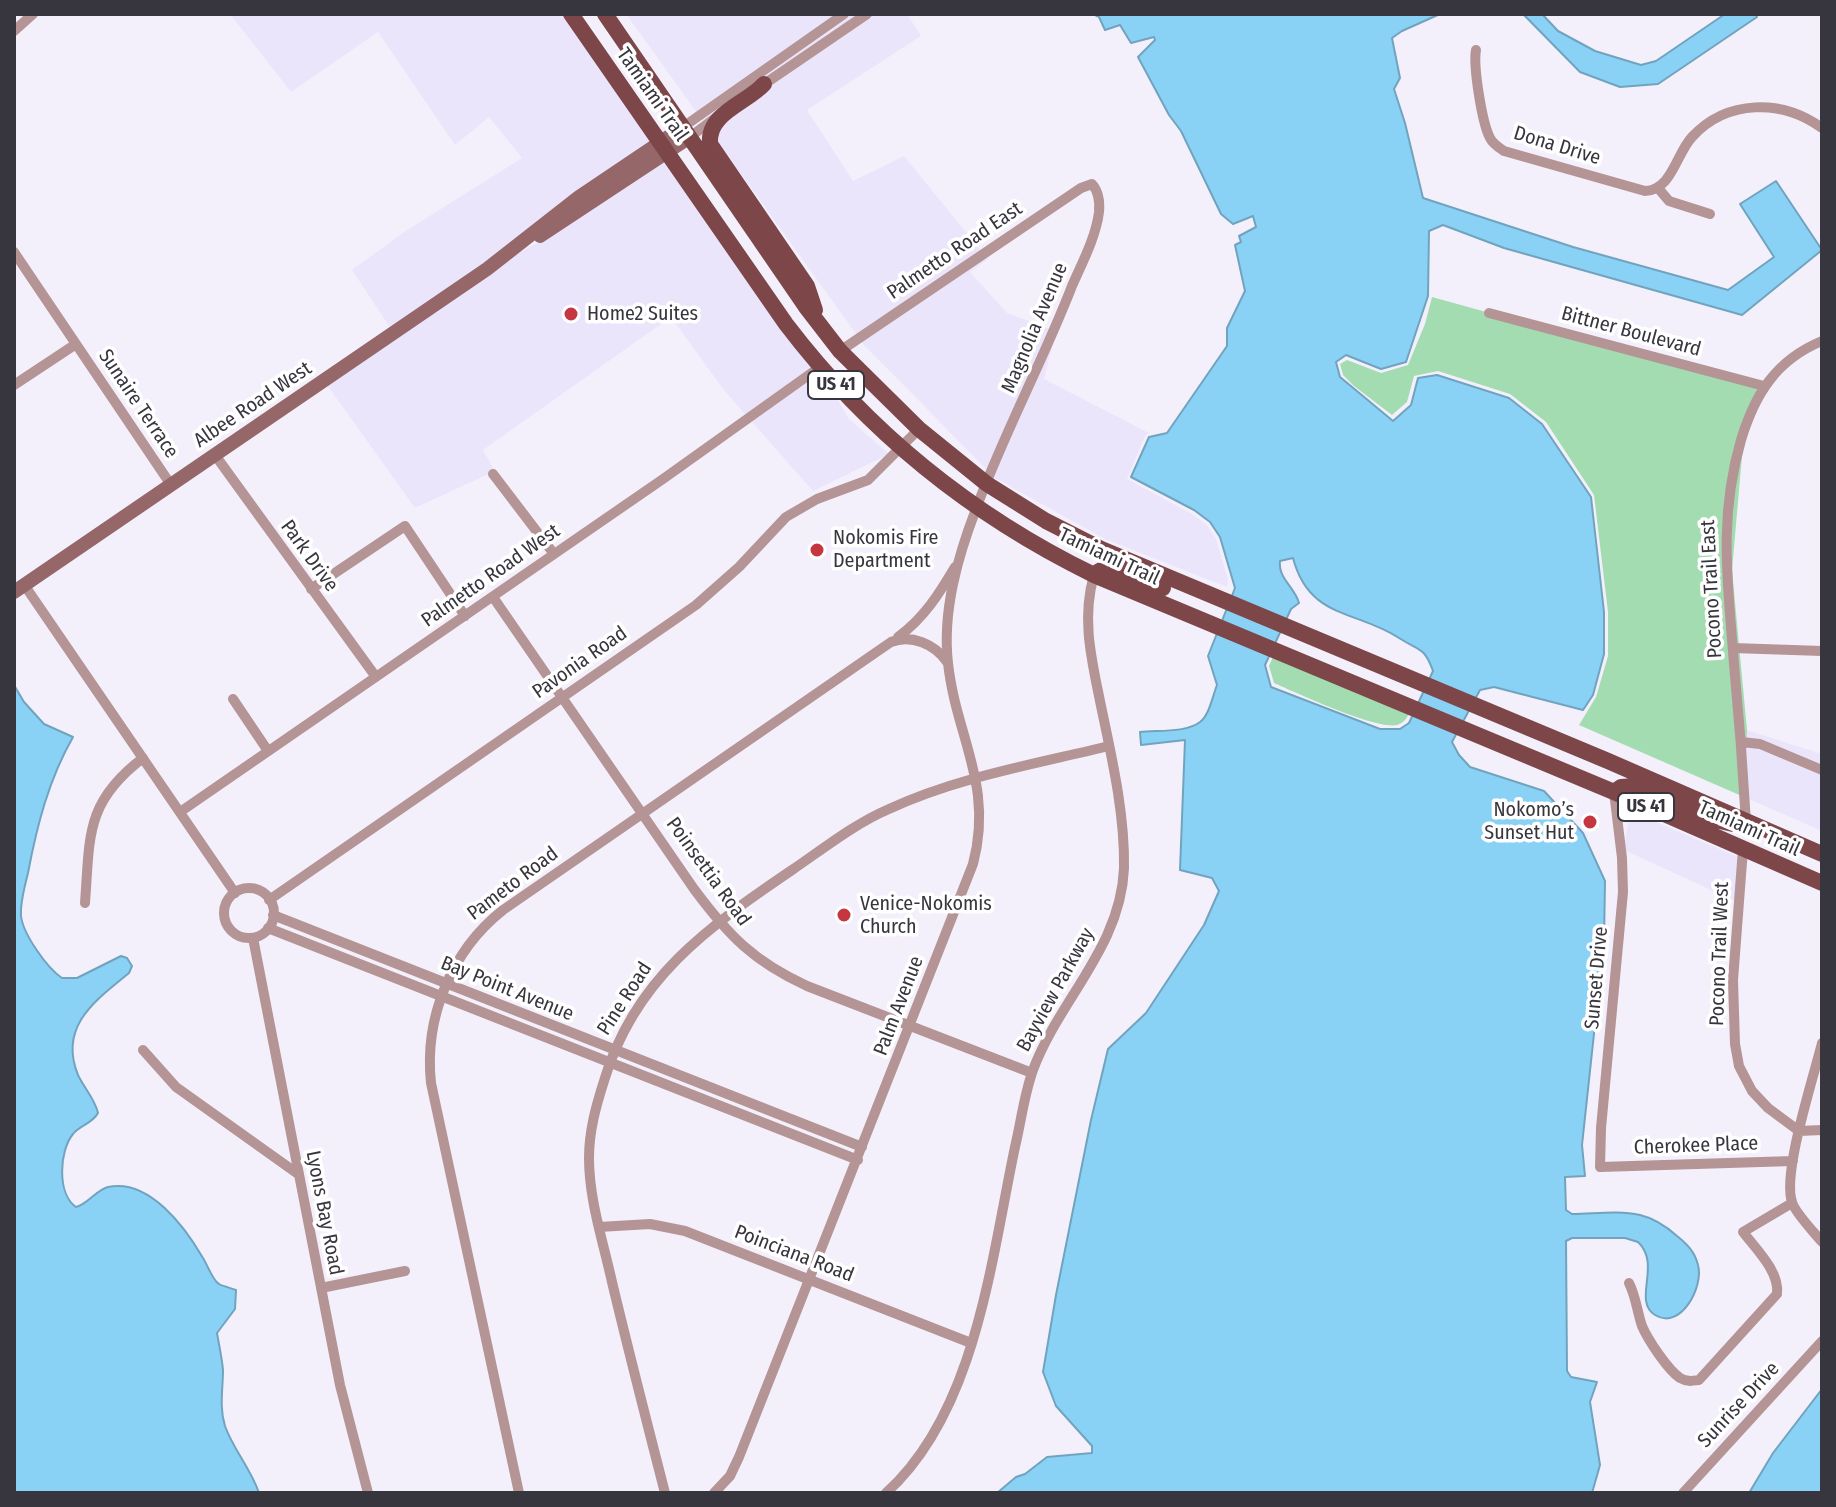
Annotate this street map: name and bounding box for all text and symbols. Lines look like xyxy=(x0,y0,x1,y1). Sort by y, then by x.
street label: Tamiami Trail xyxy=(611,44,693,146)
street label: Dona Drive xyxy=(1511,121,1603,171)
street label: Palmetto Road East xyxy=(883,197,1027,305)
street label: Magnolia Avenue xyxy=(997,259,1073,397)
place label: Home2 Suites xyxy=(587,302,698,326)
street label: Bittner Boulevard xyxy=(1559,302,1703,362)
marker: Home2 Suites xyxy=(562,305,580,323)
street label: Sunaire Terrace xyxy=(93,345,183,463)
street label: Albee Road West xyxy=(190,357,316,453)
road number: US 41 xyxy=(808,371,864,399)
street label: Park Drive xyxy=(275,516,343,596)
street label: Palmetto Road West xyxy=(417,519,565,633)
street label: Pocono Trail East xyxy=(1696,519,1728,659)
street label: Tamiami Trail xyxy=(1055,523,1163,591)
place label: Nokomis Fire Department xyxy=(833,526,938,573)
marker: Nokomis Fire Department xyxy=(808,541,826,559)
street label: Pavonia Road xyxy=(528,622,632,704)
road number: US 41 xyxy=(1618,793,1674,821)
street label: Tamiami Trail xyxy=(1695,796,1803,862)
place label: Nokomo’s Sunset Hut xyxy=(1484,798,1574,845)
street label: Poinsettia Road xyxy=(661,813,755,931)
marker: Nokomo’s Sunset Hut xyxy=(1581,813,1599,831)
street label: Pameto Road xyxy=(463,842,563,926)
street label: Pocono Trail West xyxy=(1705,881,1735,1027)
place label: Venice-Nokomis Church xyxy=(860,892,992,939)
marker: Venice-Nokomis Church xyxy=(835,906,853,924)
street label: Bayview Parkway xyxy=(1012,924,1100,1056)
street label: Sunset Drive xyxy=(1581,926,1613,1030)
street label: Bay Point Avenue xyxy=(437,951,577,1027)
street label: Palm Avenue xyxy=(869,953,929,1059)
street label: Pine Road xyxy=(593,958,657,1040)
street label: Cherokee Place xyxy=(1634,1132,1758,1160)
street label: Lyons Bay Road xyxy=(300,1149,348,1277)
street label: Poinciana Road xyxy=(731,1220,857,1288)
street label: Sunrise Drive xyxy=(1693,1357,1785,1453)

